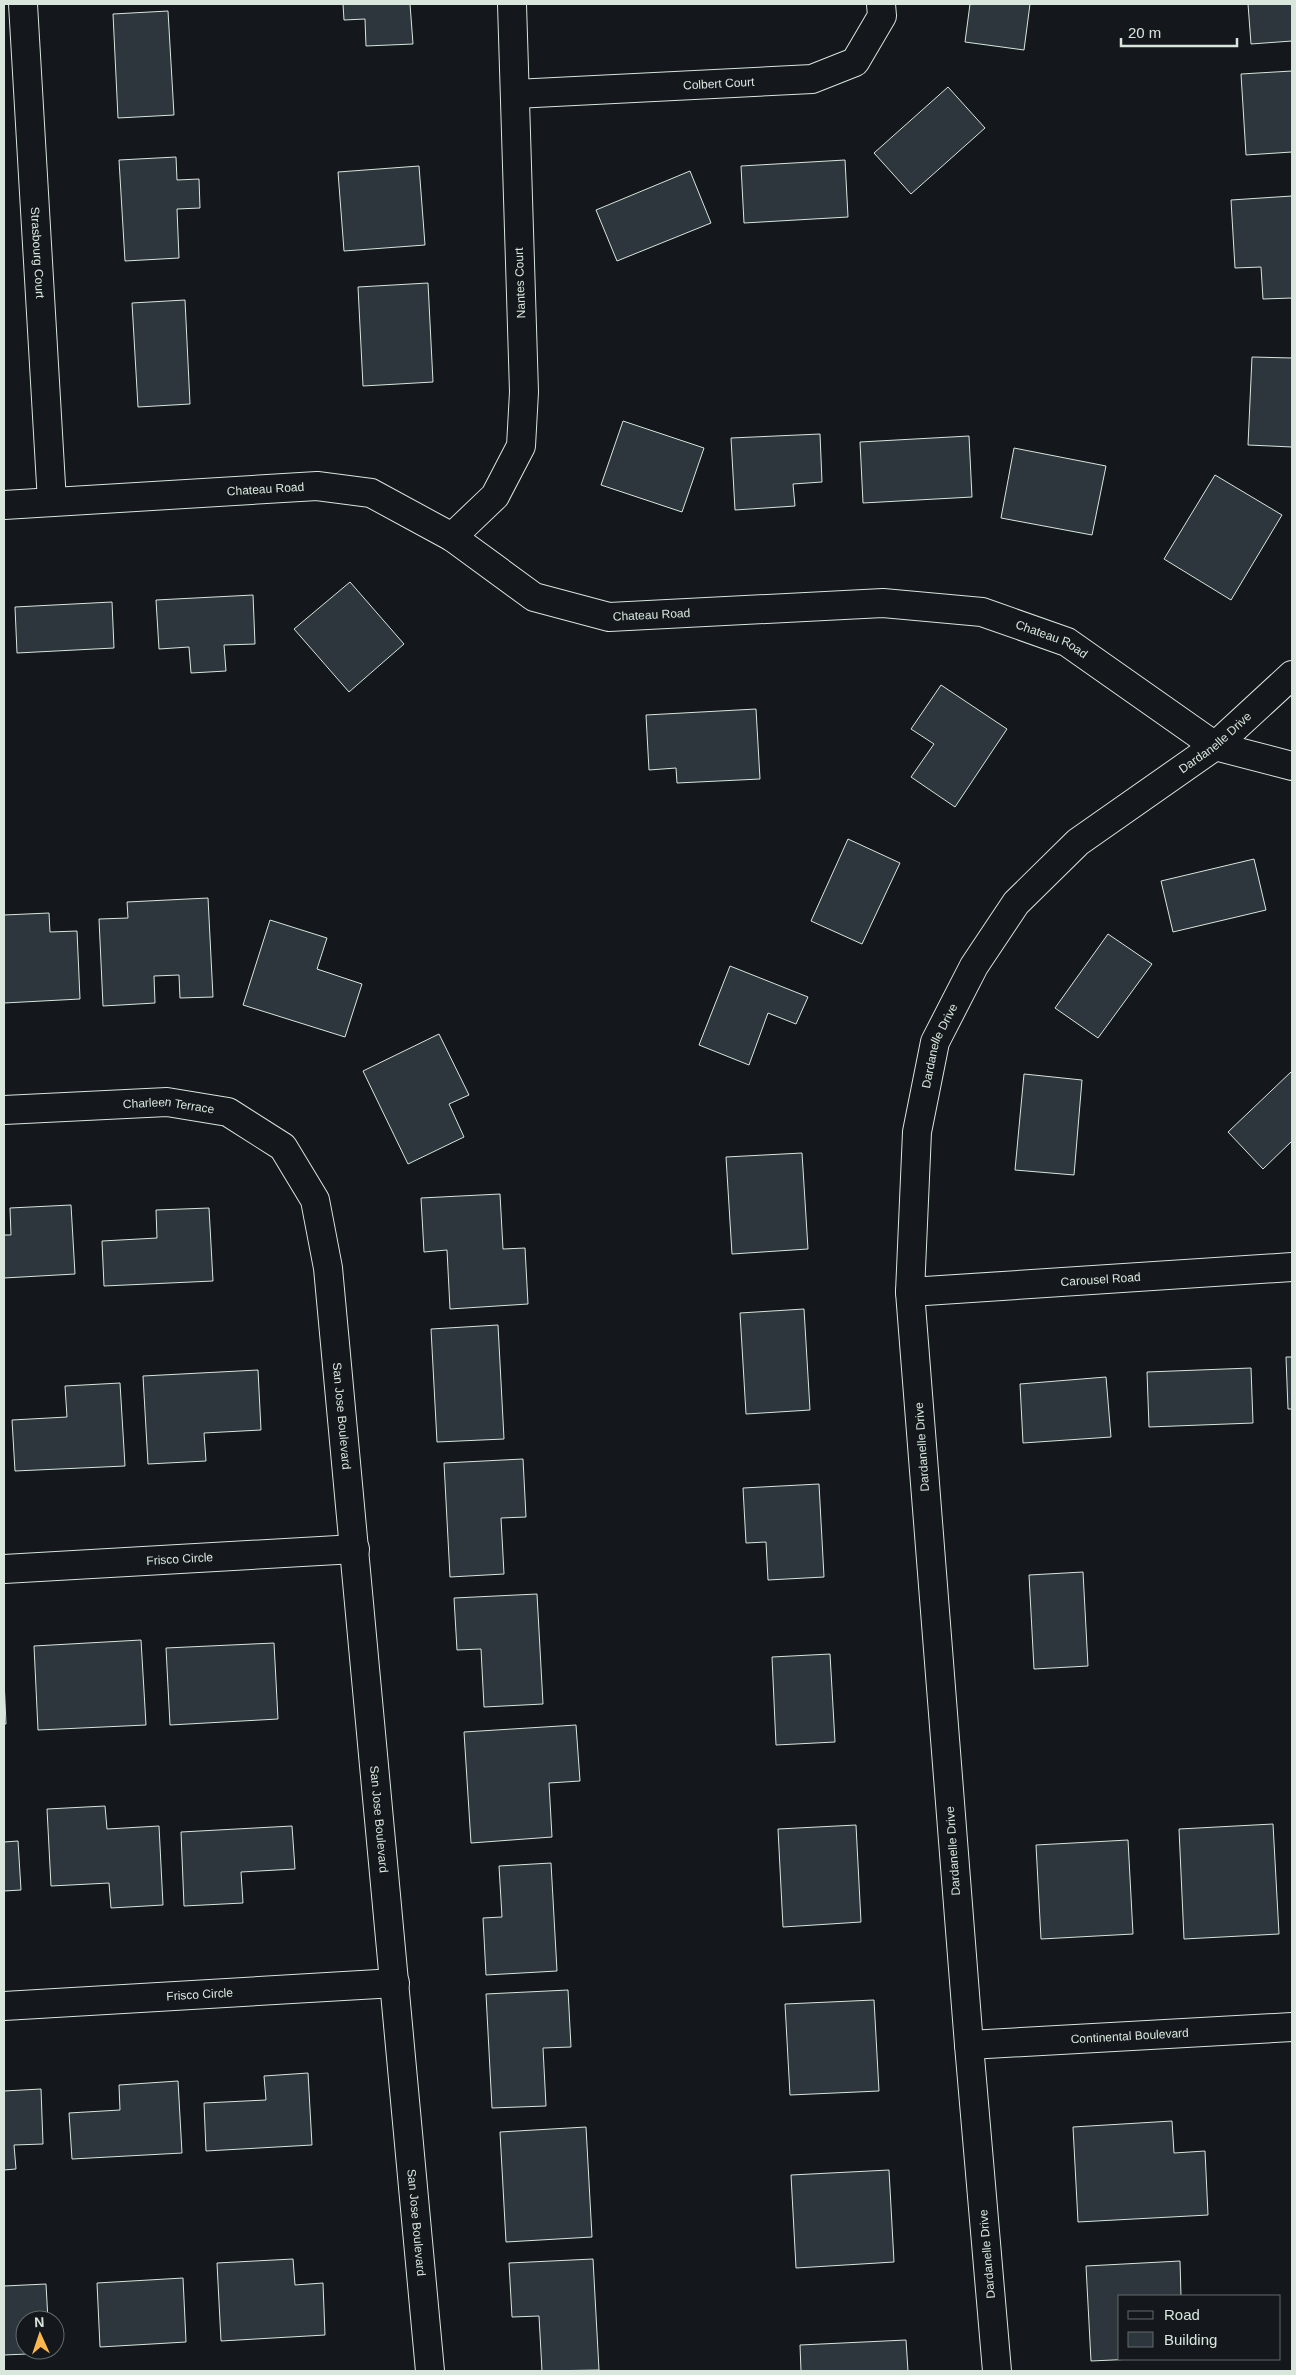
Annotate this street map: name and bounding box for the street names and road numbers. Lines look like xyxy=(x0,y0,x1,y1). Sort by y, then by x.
street label: Colbert Court xyxy=(683,75,755,93)
street label: Strasbourg Court xyxy=(28,206,47,299)
street label: Nantes Court xyxy=(512,247,528,319)
street label: Chateau Road xyxy=(226,480,305,498)
street label: Chateau Road xyxy=(612,606,691,624)
street label: Chateau Road xyxy=(1014,617,1090,661)
street label: Dardanelle Drive xyxy=(1176,709,1254,776)
street label: Dardanelle Drive xyxy=(919,1001,961,1090)
street label: Charleen Terrace xyxy=(123,1095,216,1117)
street label: Carousel Road xyxy=(1060,1270,1141,1289)
street label: San Jose Boulevard xyxy=(330,1362,354,1470)
street label: Dardanelle Drive xyxy=(912,1402,932,1492)
street label: Frisco Circle xyxy=(146,1550,214,1568)
street label: San Jose Boulevard xyxy=(367,1765,391,1874)
street label: Dardanelle Drive xyxy=(943,1806,963,1896)
street label: Frisco Circle xyxy=(166,1986,234,2003)
street label: Continental Boulevard xyxy=(1070,2026,1189,2046)
street label: San Jose Boulevard xyxy=(404,2168,428,2277)
street label: Dardanelle Drive xyxy=(976,2209,998,2299)

